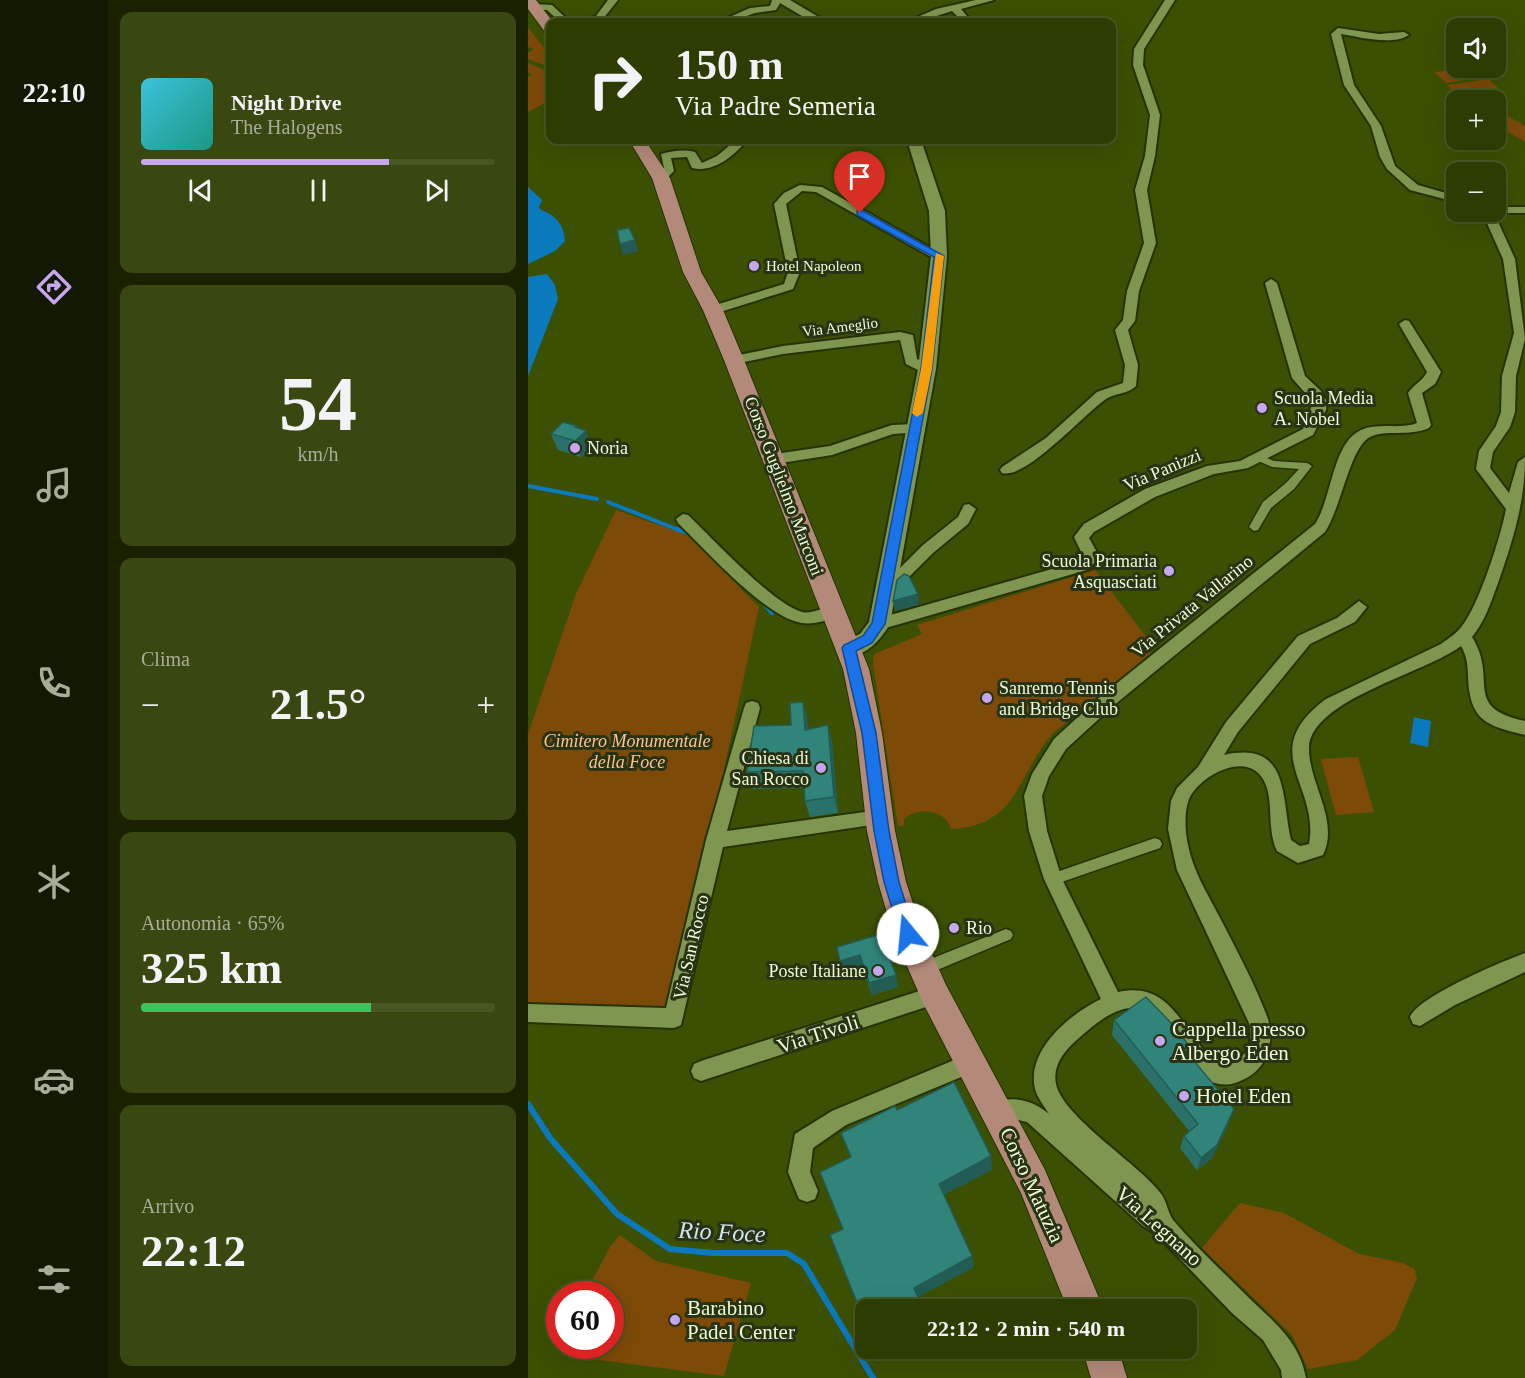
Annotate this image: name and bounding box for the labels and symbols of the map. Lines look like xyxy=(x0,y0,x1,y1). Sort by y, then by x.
pin xyxy=(834,151,885,213)
place label: Hotel Napoleon xyxy=(766,258,862,274)
marker: Hotel Napoleon xyxy=(747,259,761,273)
street label: Via Ameglio xyxy=(801,314,879,340)
place label: Scuola Media A. Nobel xyxy=(1274,388,1373,429)
street label: Corso Guglielmo Marconi xyxy=(741,394,827,578)
marker: Scuola Media A. Nobel xyxy=(1255,401,1269,415)
place label: Noria xyxy=(587,438,628,458)
marker: Noria xyxy=(568,441,582,455)
street label: Via Panizzi xyxy=(1120,445,1204,495)
place label: Scuola Primaria Asquasciati xyxy=(1042,551,1157,592)
street label: Via Privata Vallarino xyxy=(1127,551,1257,661)
marker: Scuola Primaria Asquasciati xyxy=(1162,564,1176,578)
place label: Sanremo Tennis and Bridge Club xyxy=(999,678,1118,719)
marker: Sanremo Tennis and Bridge Club xyxy=(980,691,994,705)
park label: Cimitero Monumentale della Foce xyxy=(544,731,710,772)
place label: Chiesa di San Rocco xyxy=(732,748,809,789)
marker: Chiesa di San Rocco xyxy=(814,761,828,775)
street label: Via San Rocco xyxy=(669,893,713,1001)
position arrow xyxy=(876,902,940,966)
place label: Rio xyxy=(966,918,992,938)
marker: Rio xyxy=(947,921,961,935)
place label: Poste Italiane xyxy=(769,961,866,981)
marker: Poste Italiane xyxy=(871,964,885,978)
street label: Via Tivoli xyxy=(774,1009,862,1058)
place label: Cappella presso Albergo Eden xyxy=(1172,1017,1306,1065)
marker: Cappella presso Albergo Eden xyxy=(1153,1034,1167,1048)
place label: Hotel Eden xyxy=(1196,1084,1292,1108)
marker: Hotel Eden xyxy=(1177,1089,1191,1103)
street label: Corso Matuzia xyxy=(995,1124,1069,1247)
street label: Via Legnano xyxy=(1111,1181,1207,1271)
water label: Rio Foce xyxy=(677,1217,767,1247)
speed limit sign: 60 xyxy=(546,1281,624,1359)
place label: Barabino Padel Center xyxy=(687,1296,795,1344)
marker: Barabino Padel Center xyxy=(668,1313,682,1327)

